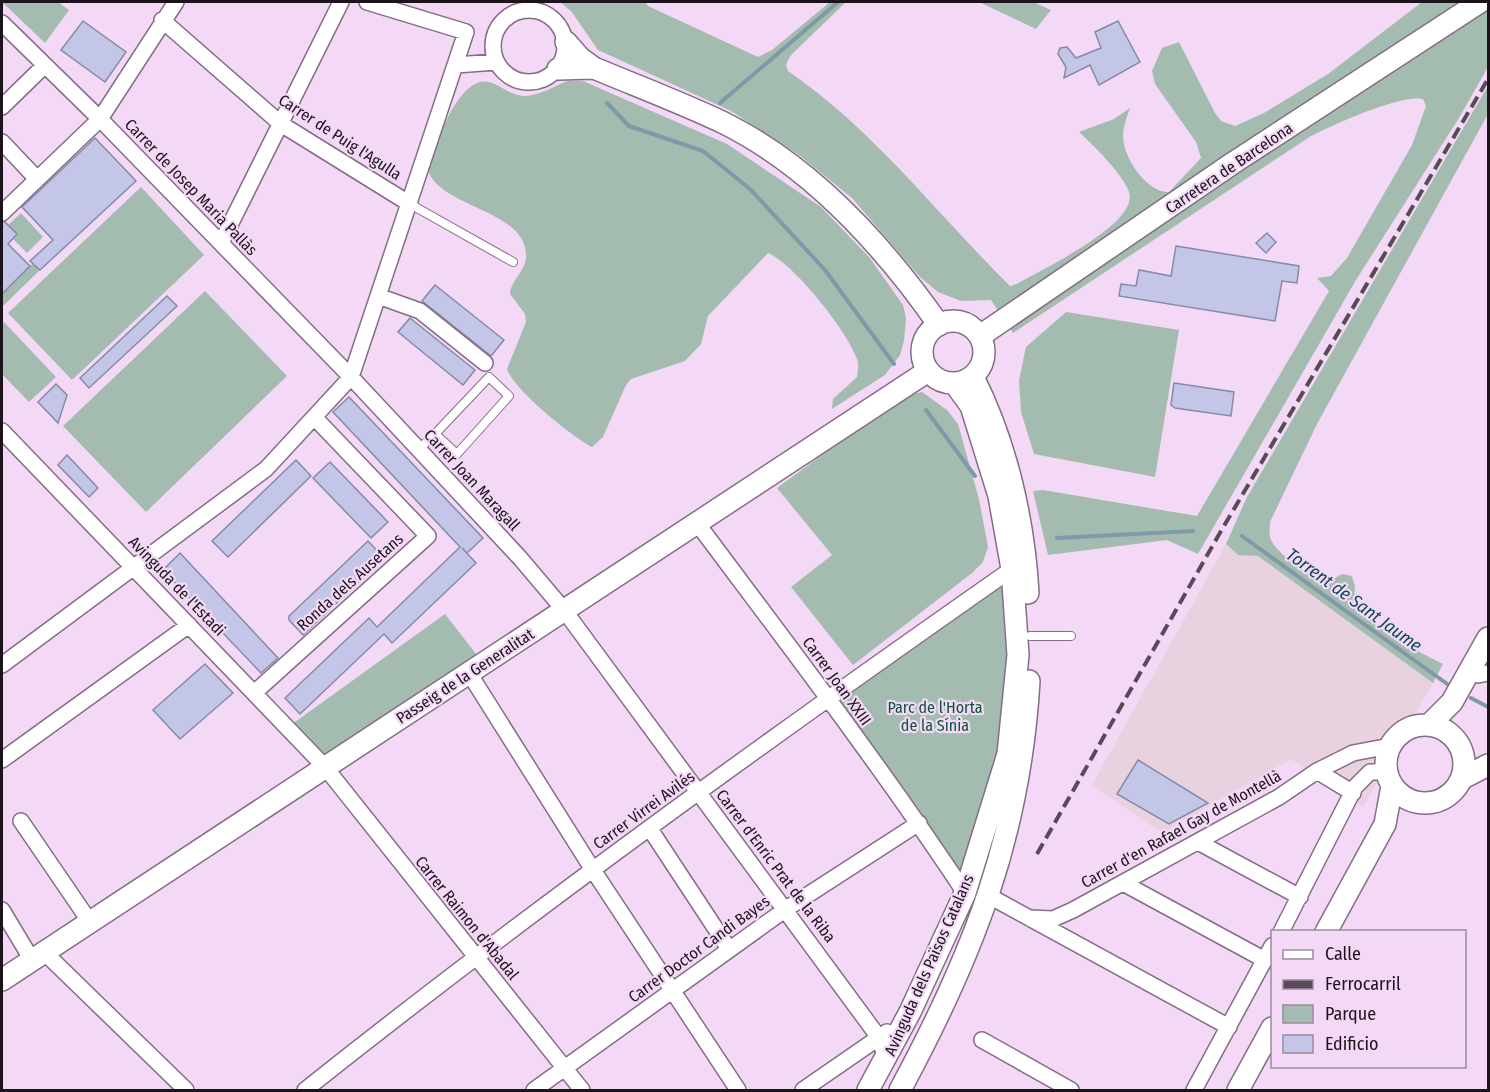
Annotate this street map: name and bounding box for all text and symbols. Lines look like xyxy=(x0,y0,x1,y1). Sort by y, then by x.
street label: Carrer de Puig l'Agulla xyxy=(275,90,405,184)
street label: Carrer de Josep Maria Pallàs xyxy=(121,115,261,259)
street label: Carretera de Barcelona xyxy=(1162,118,1296,218)
street label: Carrer Joan Maragall xyxy=(420,425,524,535)
street label: Ronda dels Ausetans xyxy=(293,529,407,635)
street label: Avinguda de l'Estadi xyxy=(125,532,229,640)
water label: Torrent de Sant Jaume xyxy=(1282,543,1427,657)
street label: Passeig de la Generalitat xyxy=(392,624,538,728)
street label: Carrer Joan XXIII xyxy=(799,633,875,729)
park label: Parc de l'Horta de la Sínia xyxy=(887,698,983,735)
street label: Carrer d'en Rafael Gay de Montellà xyxy=(1078,766,1284,892)
street label: Carrer Virrei Avilés xyxy=(590,767,699,853)
street label: Carrer d'Enric Prat de la Riba xyxy=(712,786,840,946)
street label: Carrer Raimon d'Abadal xyxy=(411,852,523,984)
street label: Avinguda dels Països Catalans xyxy=(880,871,978,1059)
street label: Carrer Doctor Candi Bayes xyxy=(625,891,773,1007)
legend xyxy=(1271,930,1466,1068)
text: Calle xyxy=(1325,943,1361,965)
text: Ferrocarril xyxy=(1325,973,1401,995)
text: Parque xyxy=(1325,1003,1376,1025)
text: Edificio xyxy=(1325,1033,1378,1055)

